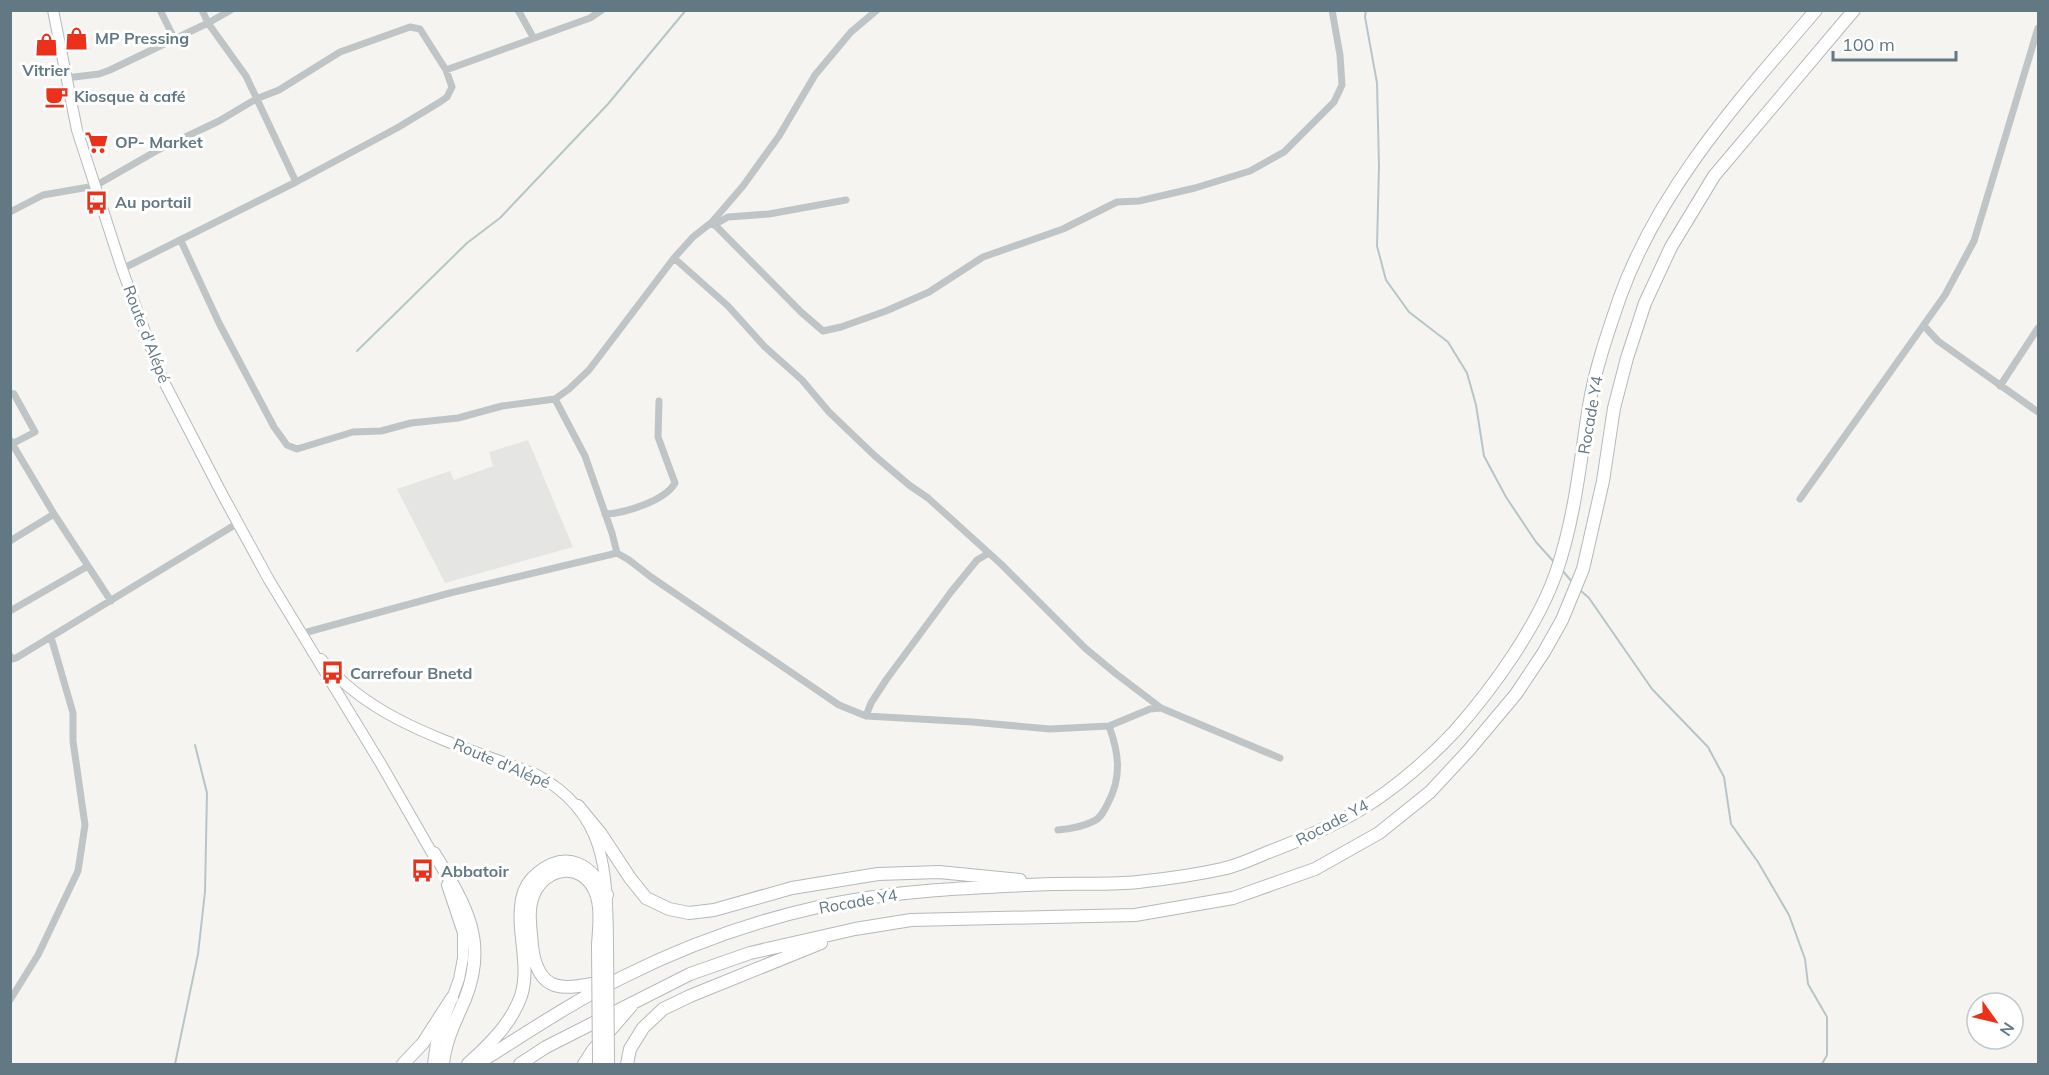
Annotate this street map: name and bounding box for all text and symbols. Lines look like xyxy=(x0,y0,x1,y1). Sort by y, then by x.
scale bar xyxy=(1833,24,1956,62)
shop icon: MP Pressing xyxy=(64,25,90,51)
place label: MP Pressing xyxy=(95,28,189,48)
shop icon: Vitrier xyxy=(33,32,59,58)
text: 100 m xyxy=(1842,33,1895,56)
place label: Vitrier xyxy=(21,60,70,80)
cafe icon: Kiosque à café xyxy=(43,83,69,109)
place label: Kiosque à café xyxy=(74,86,186,106)
supermarket icon: OP- Market xyxy=(84,129,110,155)
place label: OP- Market xyxy=(115,132,203,152)
bus stop icon: Au portail xyxy=(84,189,110,215)
place label: Au portail xyxy=(115,192,191,212)
street label: Route d'Alépé xyxy=(119,282,175,386)
street label: Rocade Y4 xyxy=(1573,374,1607,456)
bus stop icon: Carrefour Bnetd xyxy=(319,660,345,686)
place label: Carrefour Bnetd xyxy=(350,663,472,683)
street label: Route d'Alépé xyxy=(451,734,553,792)
street label: Rocade Y4 xyxy=(1292,794,1372,849)
bus stop icon: Abbatoir xyxy=(410,858,436,884)
place label: Abbatoir xyxy=(441,861,509,881)
street label: Rocade Y4 xyxy=(817,884,899,918)
north arrow xyxy=(1965,991,2025,1051)
text: N xyxy=(1996,1019,2019,1040)

